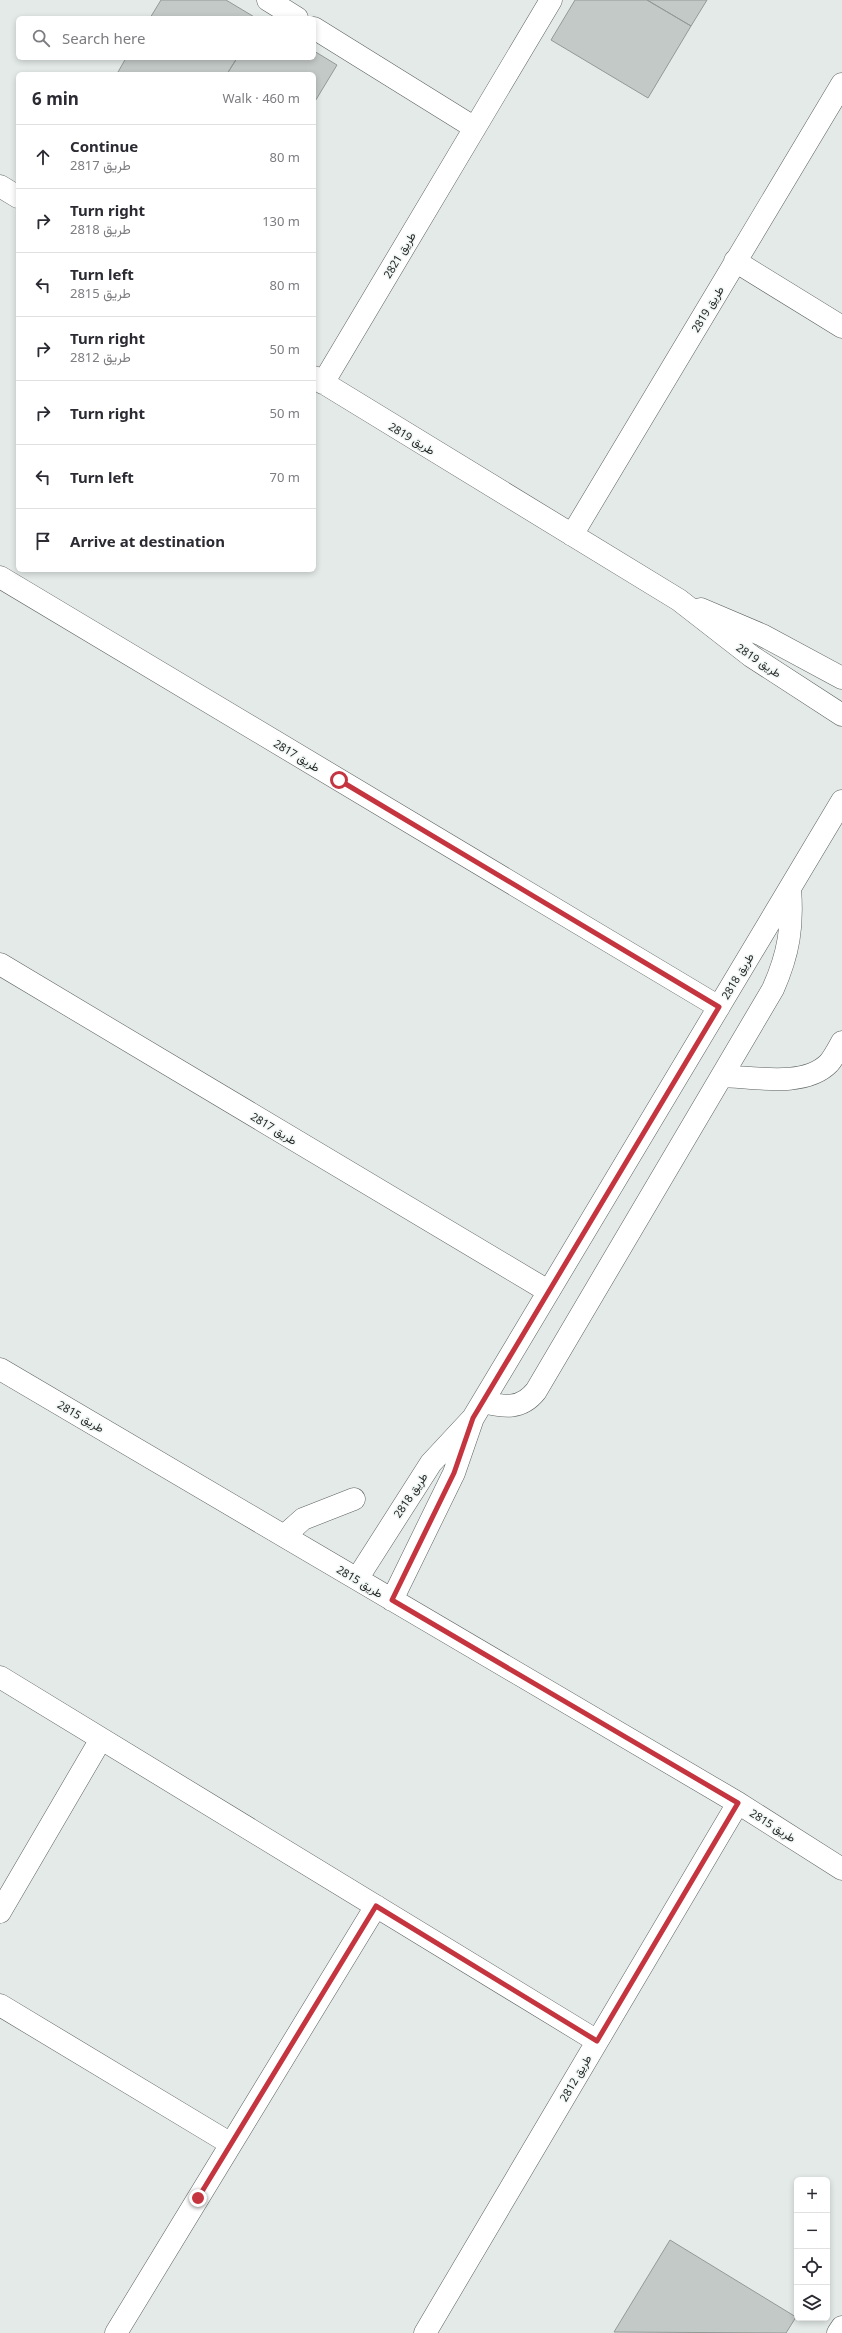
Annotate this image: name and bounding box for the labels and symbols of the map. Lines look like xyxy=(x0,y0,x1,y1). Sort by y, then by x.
street label: طريق 2821 xyxy=(379,229,419,281)
street label: طريق 2819 xyxy=(687,283,727,335)
street label: طريق 2819 xyxy=(386,418,438,458)
street label: طريق 2819 xyxy=(734,639,784,681)
street label: طريق 2817 xyxy=(271,735,323,775)
route start xyxy=(330,771,348,789)
street label: طريق 2818 xyxy=(717,950,757,1002)
street label: طريق 2817 xyxy=(248,1108,300,1148)
street label: طريق 2815 xyxy=(55,1397,107,1435)
street label: طريق 2818 xyxy=(389,1470,431,1520)
street label: طريق 2815 xyxy=(334,1561,386,1601)
street label: طريق 2815 xyxy=(747,1805,799,1845)
street label: طريق 2812 xyxy=(556,2052,594,2104)
route end xyxy=(189,2189,207,2207)

